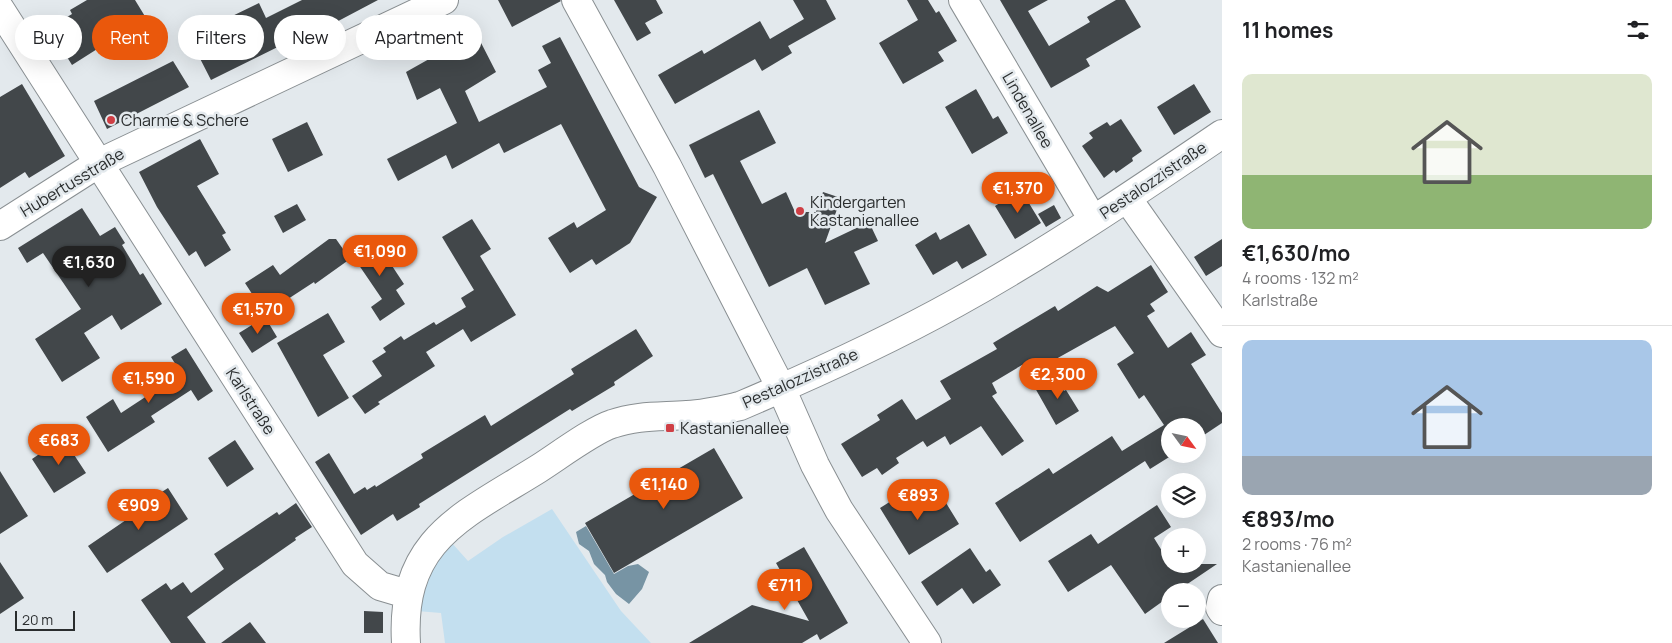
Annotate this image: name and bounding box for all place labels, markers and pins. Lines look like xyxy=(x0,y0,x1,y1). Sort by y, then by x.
place label: Charme & Schere xyxy=(121,109,249,131)
marker: Charme & Schere xyxy=(105,114,117,126)
pin: €1,370 xyxy=(977,172,1059,214)
place label: Kindergarten Kastanienallee xyxy=(810,191,919,231)
marker: Kindergarten Kastanienallee xyxy=(794,205,806,217)
pin: €1,090 xyxy=(339,234,421,277)
pin: €1,630 xyxy=(48,246,130,288)
pin: €1,570 xyxy=(217,292,299,335)
pin: €2,300 xyxy=(1017,358,1099,400)
pin: €1,590 xyxy=(108,362,190,404)
place label: Kastanienallee xyxy=(680,417,789,439)
marker: Kastanienallee xyxy=(664,422,676,434)
pin: €683 xyxy=(29,424,89,466)
pin: €1,140 xyxy=(623,468,705,510)
pin: €893 xyxy=(888,478,948,521)
pin: €909 xyxy=(109,488,169,531)
pin: €711 xyxy=(755,568,815,611)

